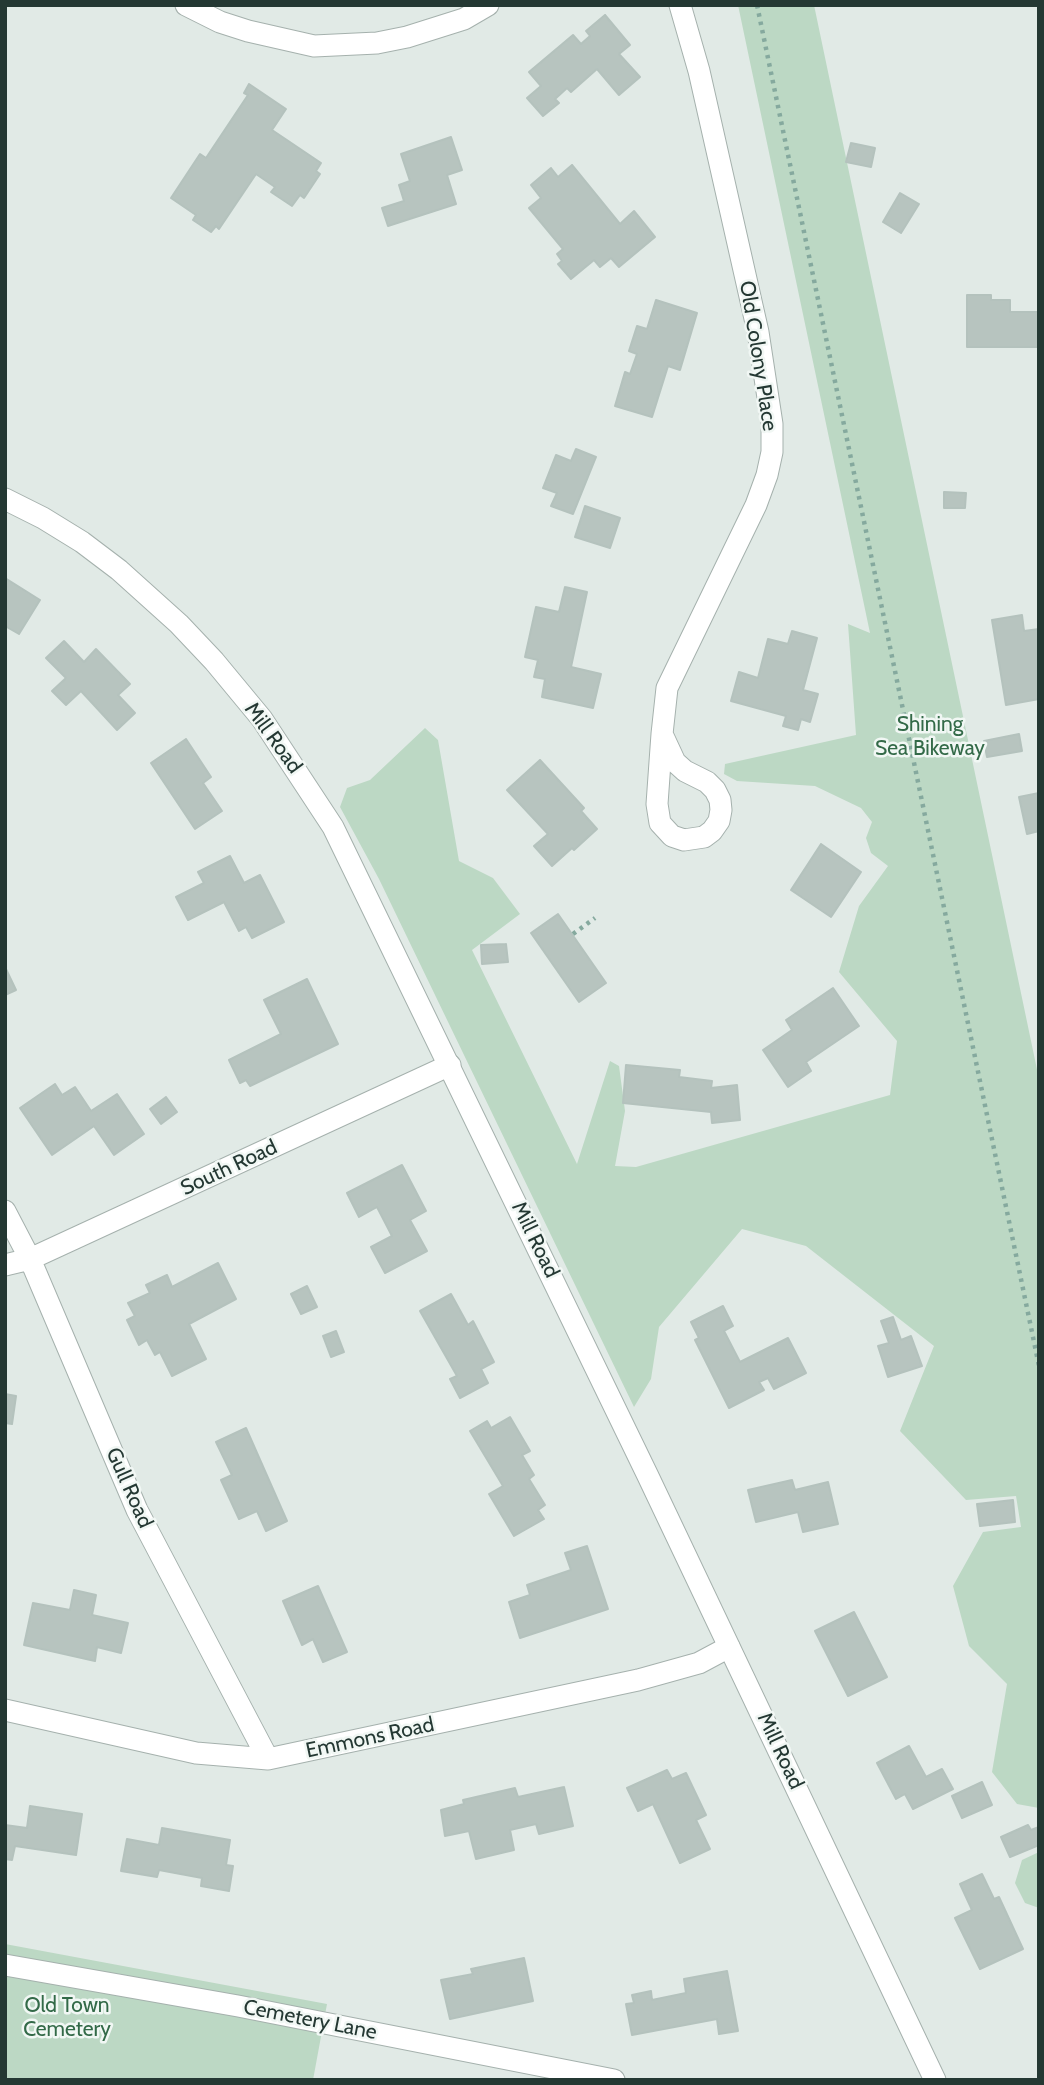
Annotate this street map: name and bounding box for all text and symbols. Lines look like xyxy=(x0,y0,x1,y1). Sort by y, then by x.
street label: Old Colony Place xyxy=(734,279,782,433)
street label: Mill Road xyxy=(239,698,307,778)
park label: Shining Sea Bikeway xyxy=(875,712,985,762)
street label: South Road xyxy=(177,1135,281,1201)
street label: Mill Road xyxy=(506,1198,564,1282)
street label: Gull Road xyxy=(100,1444,158,1532)
street label: Mill Road xyxy=(751,1709,809,1793)
street label: Emmons Road xyxy=(304,1712,436,1764)
park label: Old Town Cemetery xyxy=(23,1993,111,2043)
street label: Cemetery Lane xyxy=(241,1995,379,2045)

